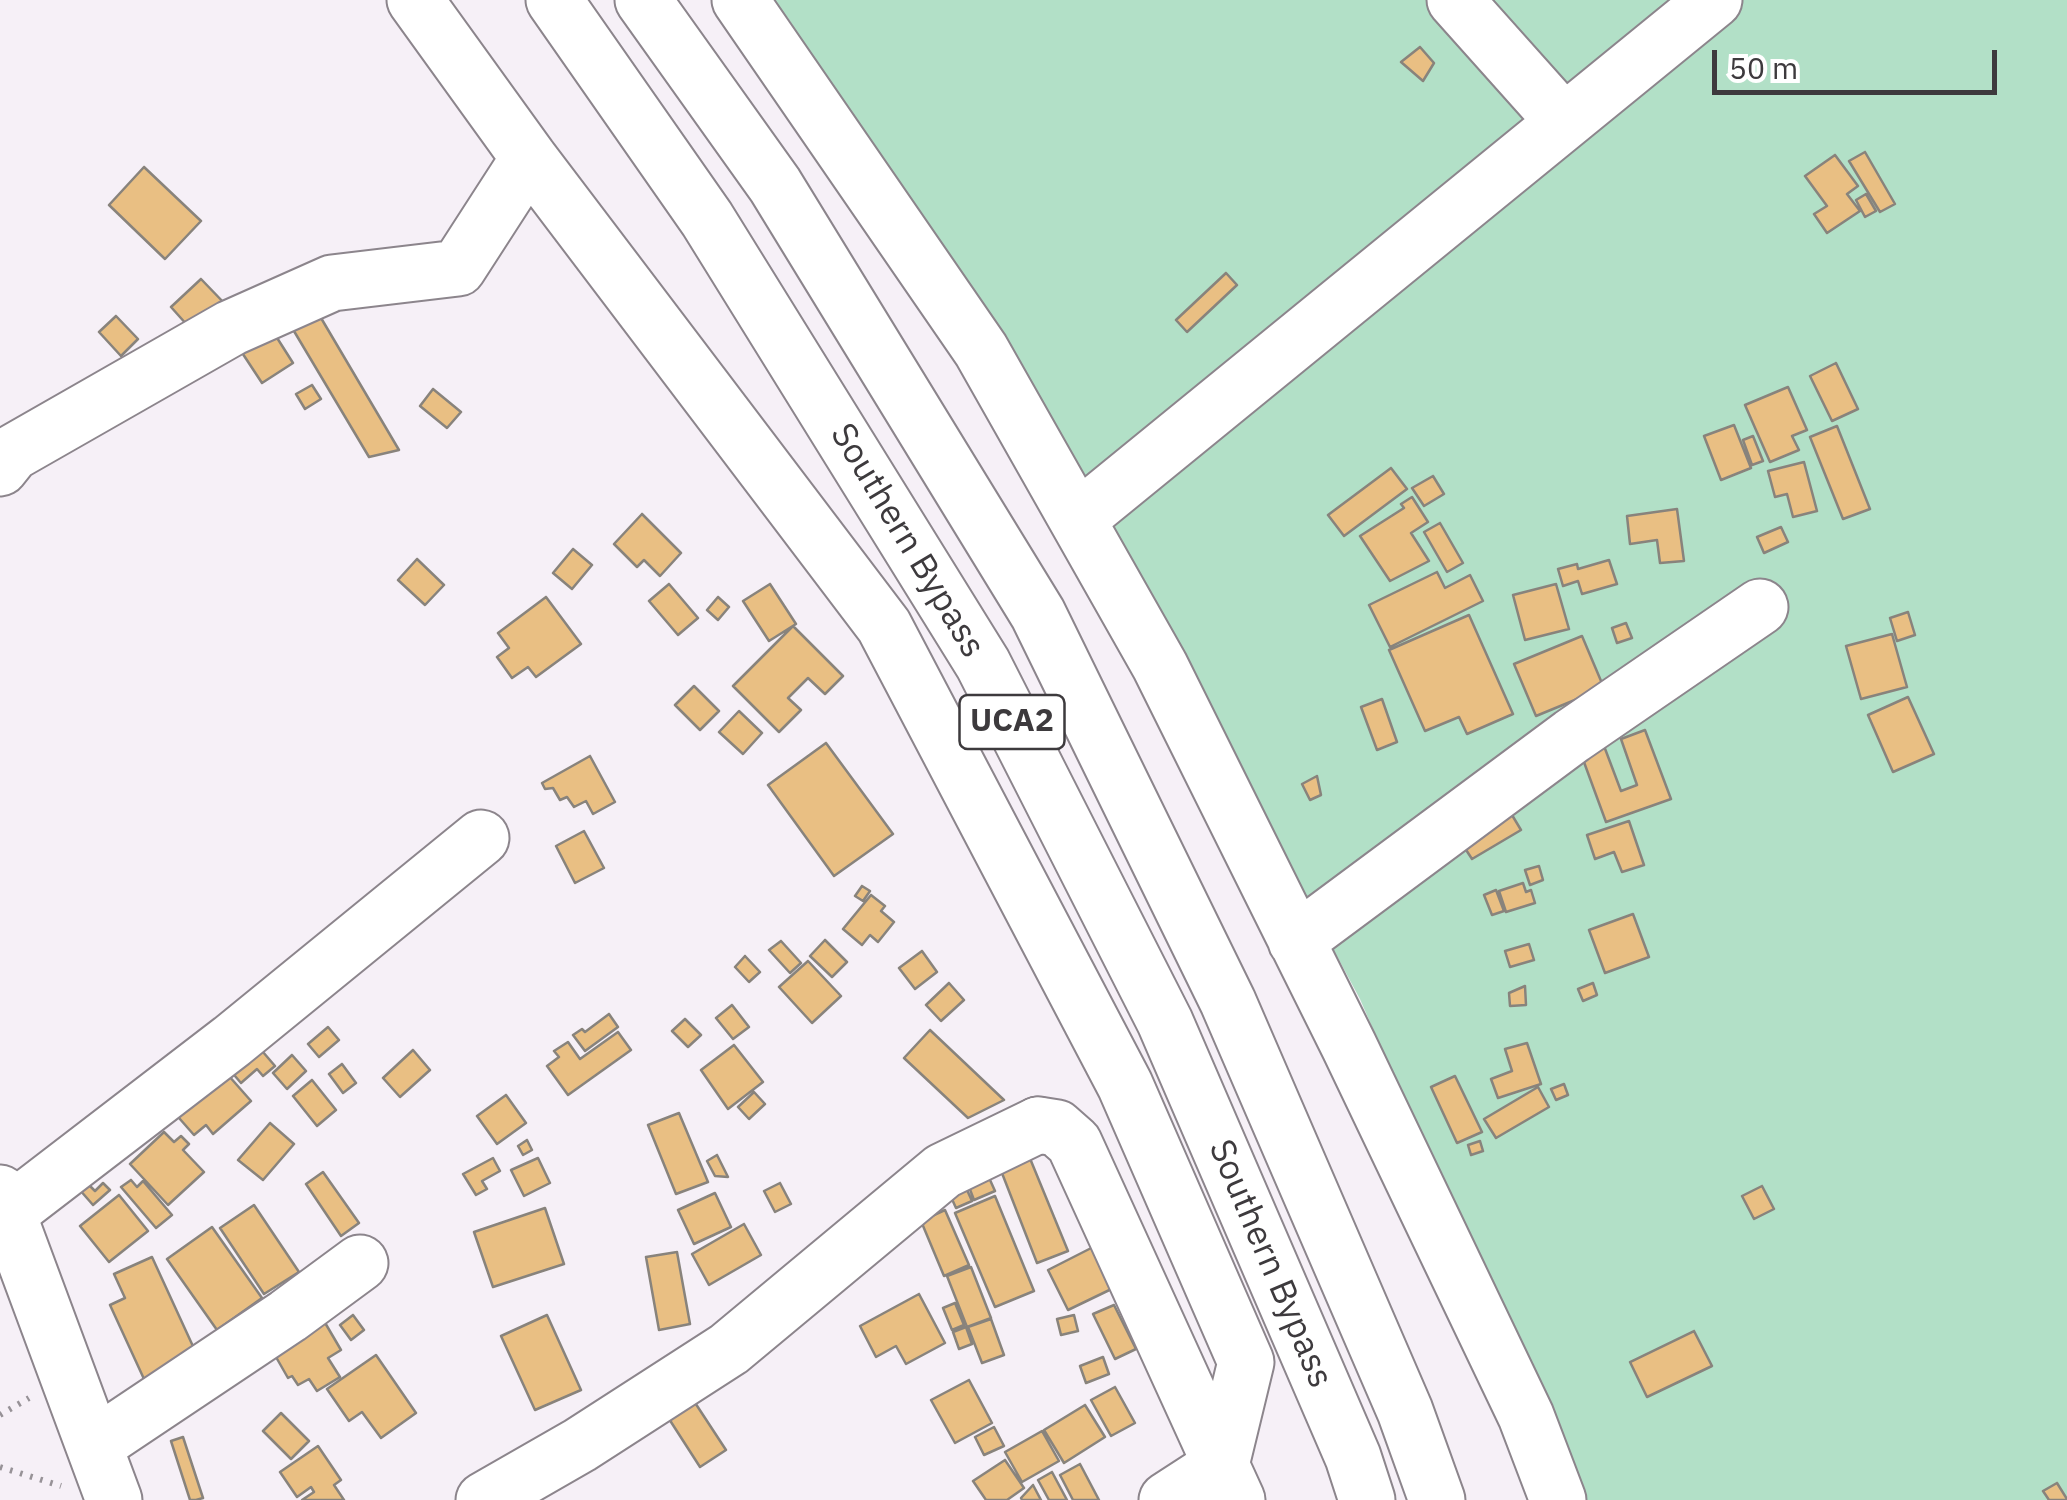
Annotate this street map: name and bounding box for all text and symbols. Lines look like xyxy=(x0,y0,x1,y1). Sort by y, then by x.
scale bar xyxy=(1717,30,2002,92)
text: 50 m xyxy=(1729,48,1798,87)
street label: Southern Bypass xyxy=(821,417,993,665)
road number: UCA2 xyxy=(960,695,1064,749)
street label: Southern Bypass xyxy=(1199,1134,1341,1394)

